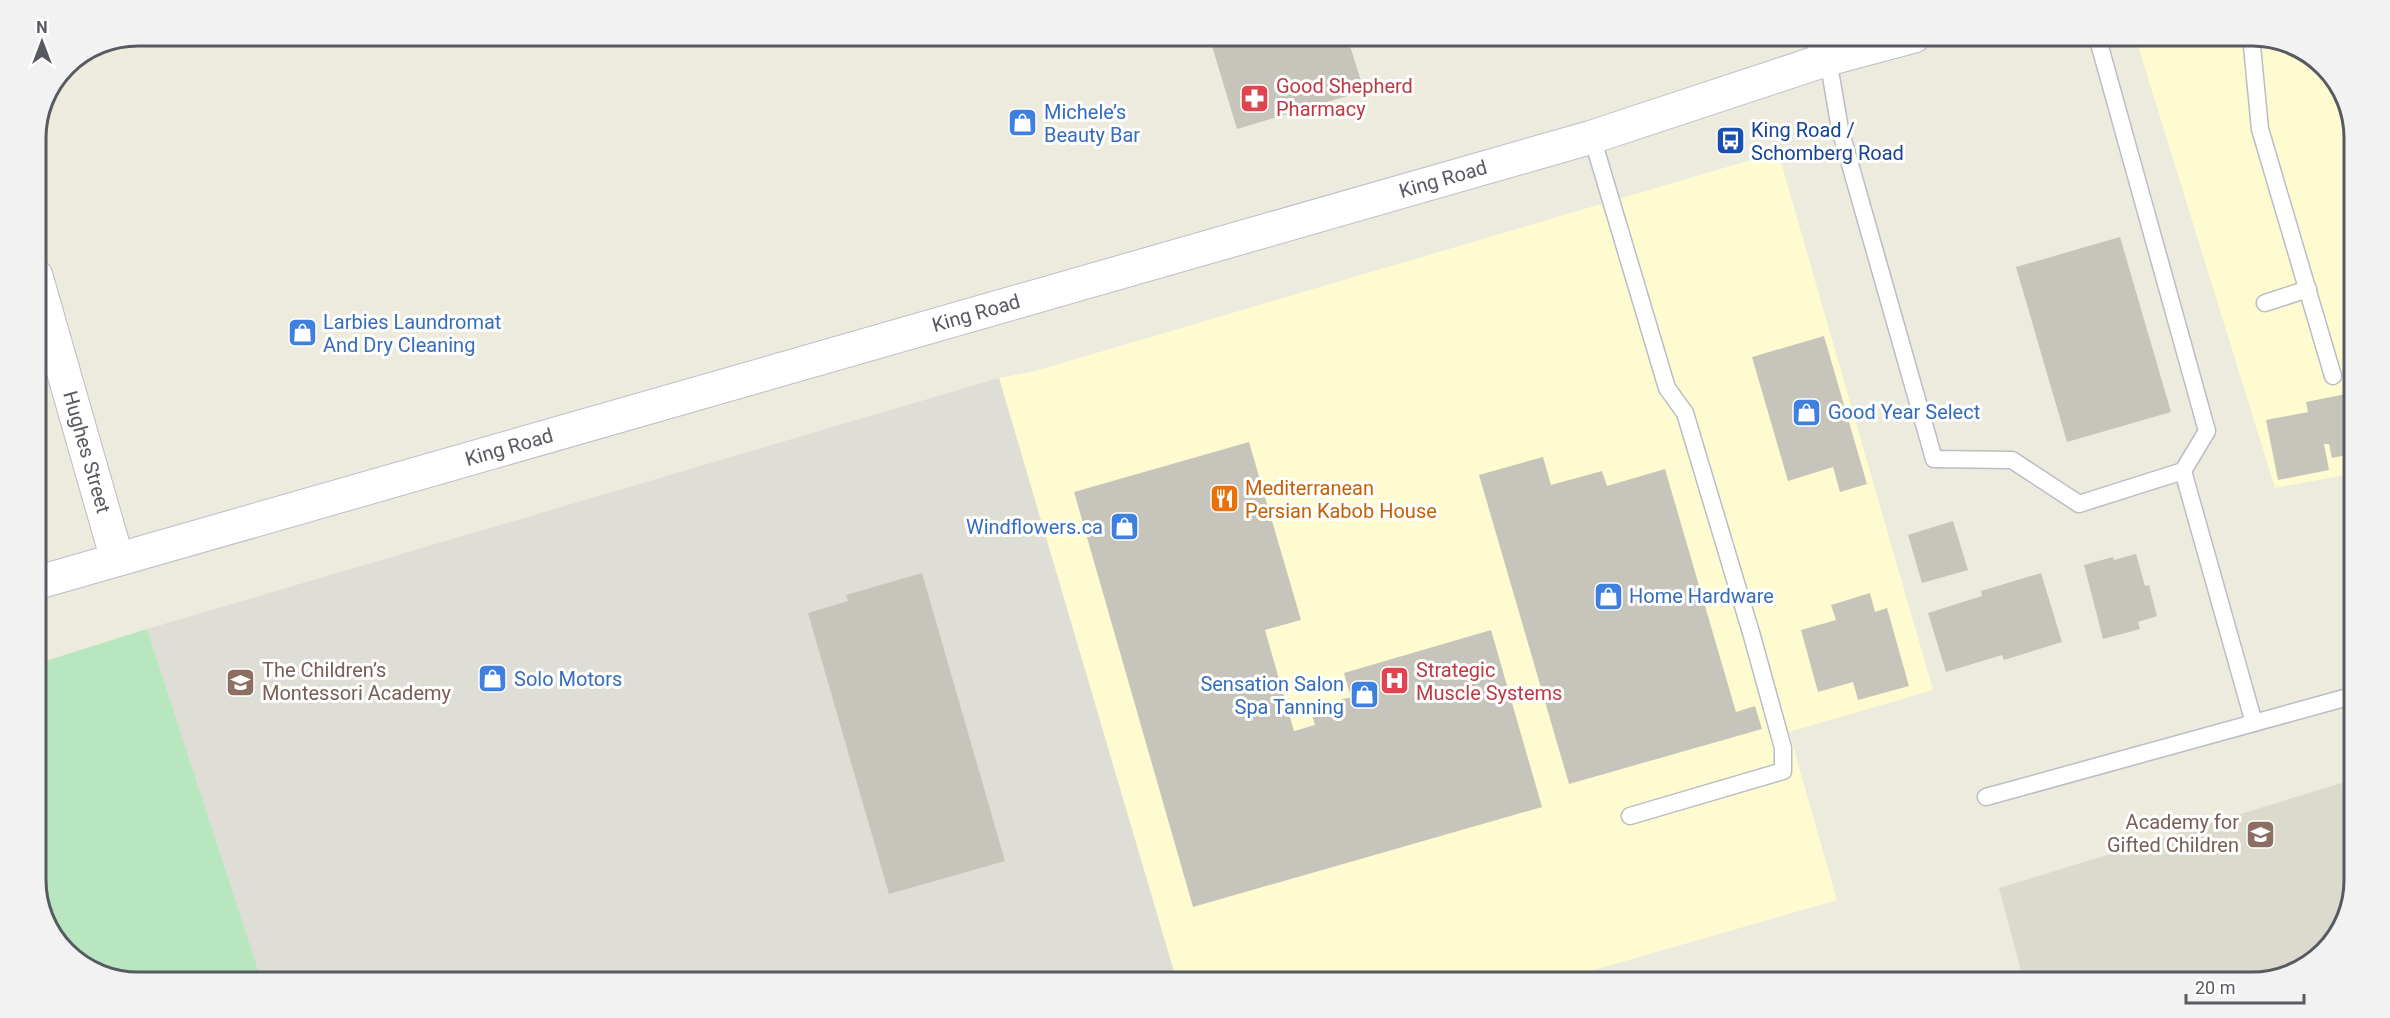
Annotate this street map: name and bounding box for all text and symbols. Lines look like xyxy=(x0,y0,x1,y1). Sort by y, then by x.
north arrow xyxy=(12,12,72,72)
text: N xyxy=(36,18,48,37)
place label: Good Shepherd Pharmacy xyxy=(1276,74,1413,121)
pharmacy icon: Good Shepherd Pharmacy xyxy=(1239,82,1271,114)
place label: Michele’s Beauty Bar xyxy=(1044,100,1140,147)
shop icon: Michele’s Beauty Bar xyxy=(1007,107,1039,139)
place label: King Road / Schomberg Road xyxy=(1751,118,1904,165)
bus stop icon: King Road / Schomberg Road xyxy=(1714,125,1746,157)
street label: King Road xyxy=(1396,155,1490,203)
street label: King Road xyxy=(929,289,1023,337)
place label: Larbies Laundromat And Dry Cleaning xyxy=(323,310,501,357)
shop icon: Larbies Laundromat And Dry Cleaning xyxy=(286,317,318,349)
street label: Hughes Street xyxy=(58,388,116,516)
shop icon: Good Year Select xyxy=(1791,396,1823,428)
place label: Good Year Select xyxy=(1828,400,1980,424)
street label: King Road xyxy=(462,423,556,471)
place label: Mediterranean Persian Kabob House xyxy=(1245,476,1437,523)
restaurant icon: Mediterranean Persian Kabob House xyxy=(1208,483,1240,515)
shop icon: Windflowers.ca xyxy=(1108,511,1140,543)
place label: Windflowers.ca xyxy=(966,515,1103,539)
shop icon: Home Hardware xyxy=(1592,580,1624,612)
place label: Home Hardware xyxy=(1629,584,1774,608)
place label: The Children’s Montessori Academy xyxy=(262,658,452,705)
place label: Strategic Muscle Systems xyxy=(1416,658,1562,705)
shop icon: Solo Motors xyxy=(477,663,509,695)
hospital icon: Strategic Muscle Systems xyxy=(1379,665,1411,697)
school or university icon: The Children’s Montessori Academy xyxy=(225,666,257,698)
place label: Solo Motors xyxy=(514,667,622,691)
place label: Sensation Salon Spa Tanning xyxy=(1200,672,1344,719)
shop icon: Sensation Salon Spa Tanning xyxy=(1349,679,1381,711)
place label: Academy for Gifted Children xyxy=(2107,810,2239,857)
school or university icon: Academy for Gifted Children xyxy=(2244,818,2276,850)
scale bar xyxy=(2186,967,2304,1005)
text: 20 m xyxy=(2195,977,2235,998)

